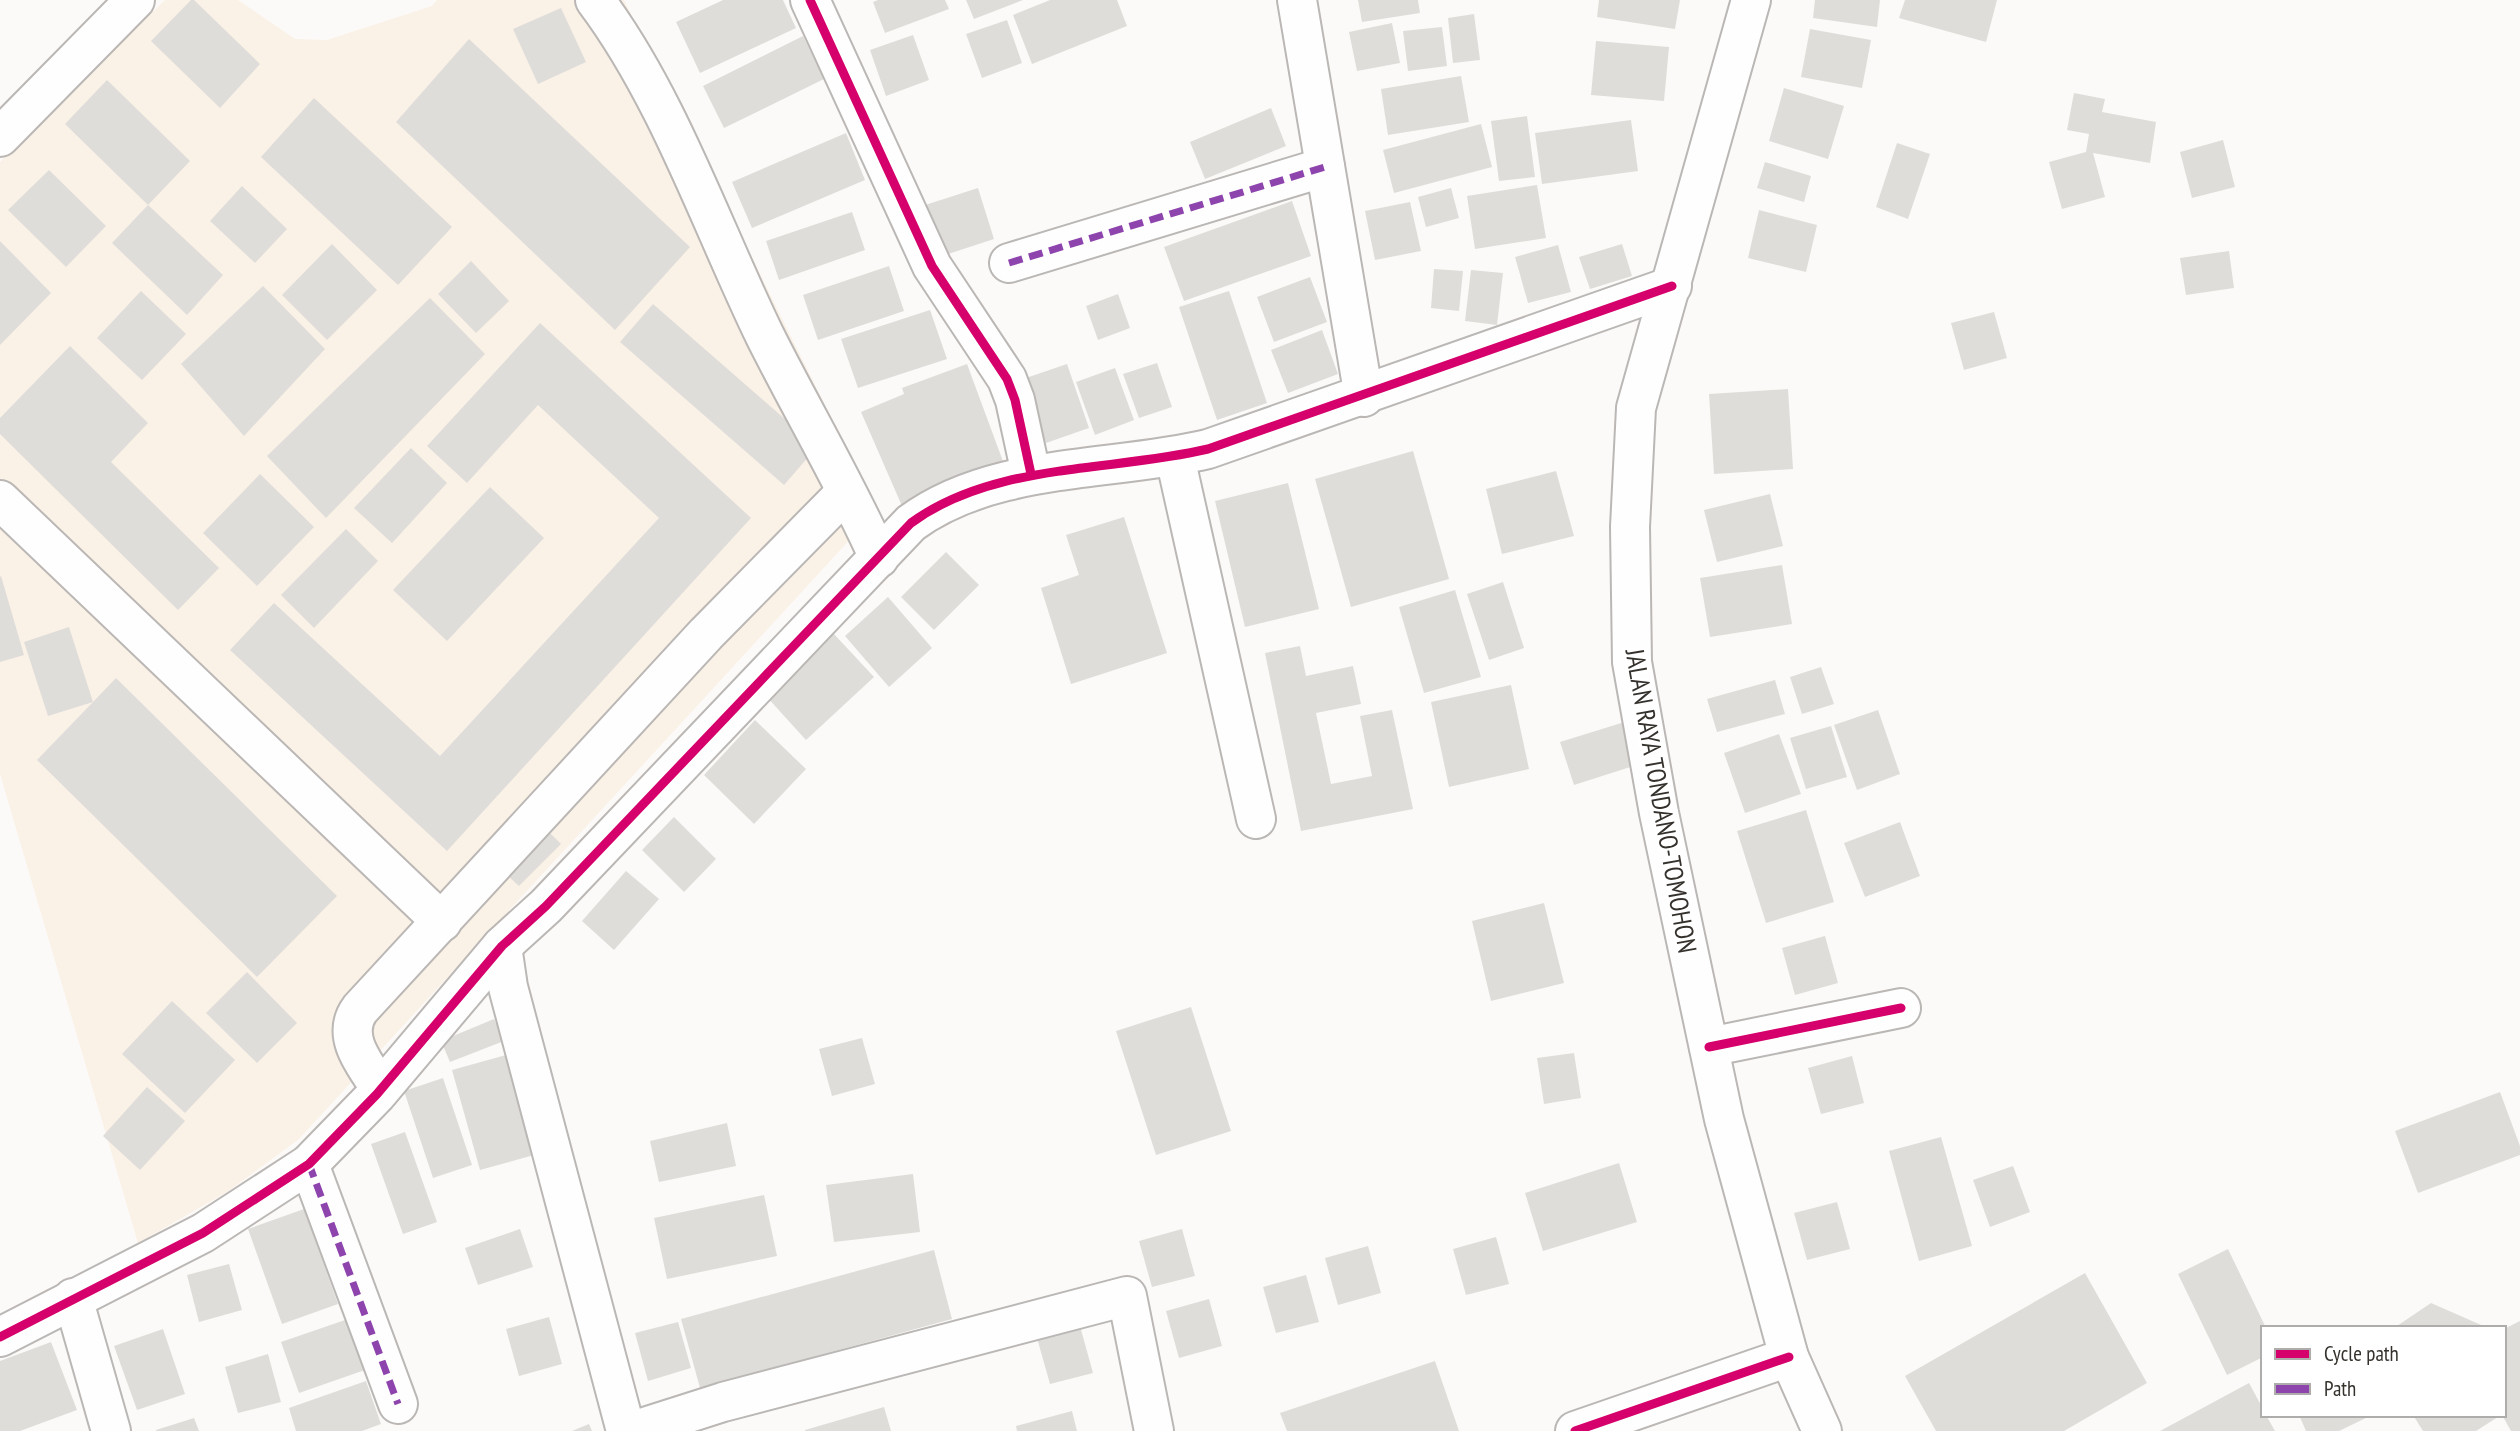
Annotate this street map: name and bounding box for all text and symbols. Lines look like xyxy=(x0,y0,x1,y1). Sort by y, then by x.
street label: JALAN RAYA TONDANO-TOMOHON xyxy=(1618,645,1705,956)
legend xyxy=(2261,1326,2506,1417)
text: Cycle path xyxy=(2324,1340,2399,1367)
text: Path xyxy=(2324,1375,2356,1402)

